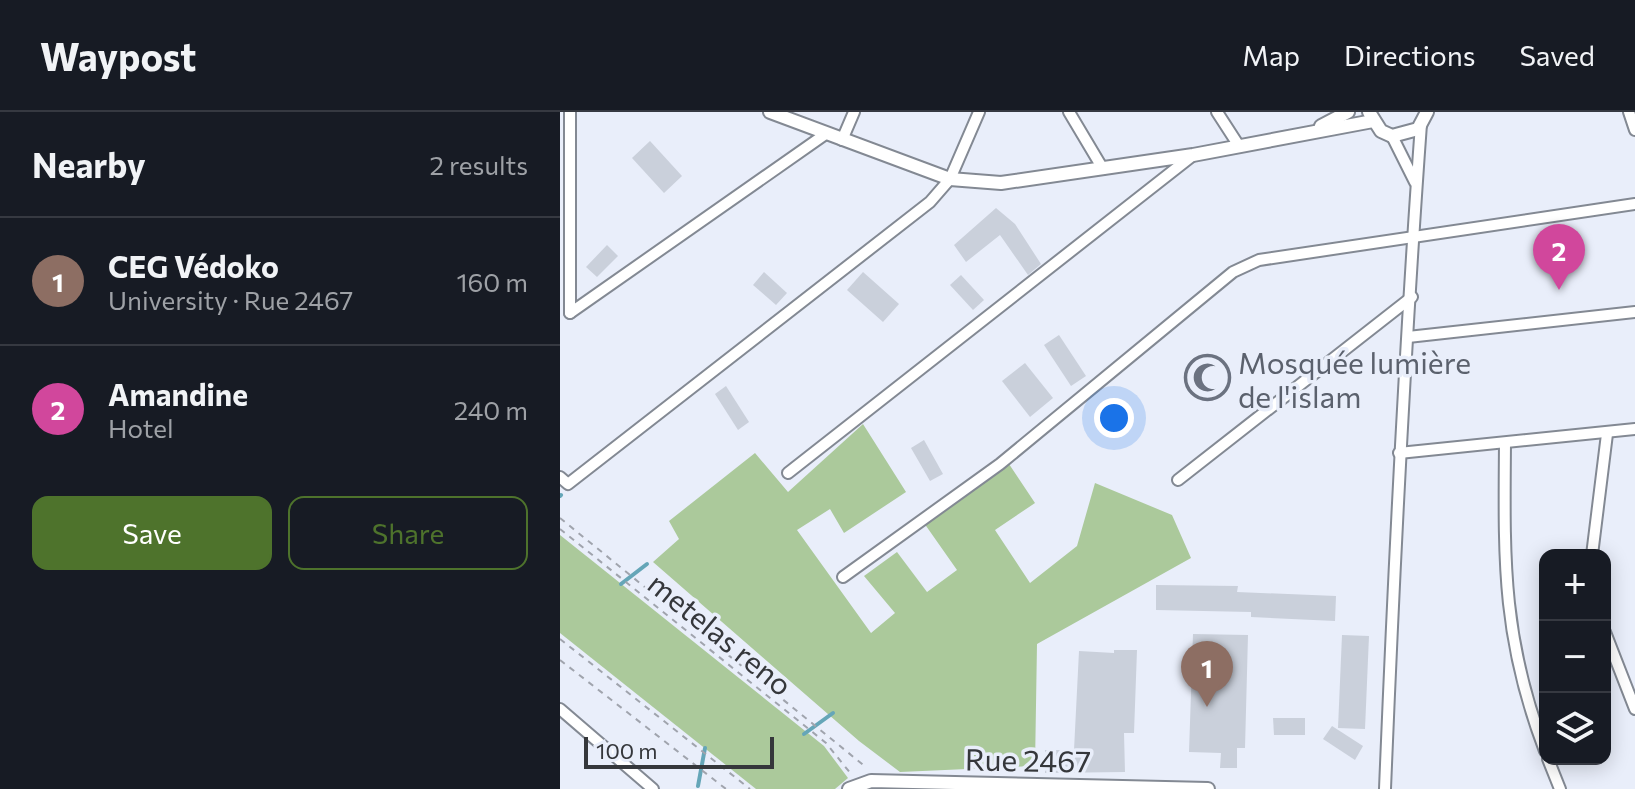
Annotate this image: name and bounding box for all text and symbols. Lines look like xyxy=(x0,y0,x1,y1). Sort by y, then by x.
text: Waypost xyxy=(40,32,196,79)
text: Map xyxy=(1242,38,1300,72)
text: Directions xyxy=(1344,38,1475,72)
text: Saved xyxy=(1519,38,1595,72)
text: Nearby xyxy=(32,143,146,185)
text: 2 results xyxy=(430,149,528,180)
pin: 2 xyxy=(1533,224,1585,290)
text: CEG Védoko xyxy=(108,247,279,284)
text: 1 xyxy=(52,266,64,297)
text: 160 m xyxy=(456,266,528,297)
text: University · Rue 2467 xyxy=(108,284,353,315)
place label: Mosquée lumière de l'islam xyxy=(1238,343,1471,414)
mosque icon: Mosquée lumière de l'islam xyxy=(1183,354,1231,402)
text: Amandine xyxy=(108,375,248,412)
text: 2 xyxy=(51,394,65,425)
text: 240 m xyxy=(454,394,528,425)
your location xyxy=(1094,398,1134,438)
text: Hotel xyxy=(108,412,174,443)
button: Save xyxy=(32,496,272,570)
button: Share xyxy=(288,496,528,570)
map controls xyxy=(1539,549,1611,765)
button: + xyxy=(1539,549,1611,621)
street label: metelas reno xyxy=(641,564,801,702)
button: − xyxy=(1539,621,1611,693)
pin: 1 xyxy=(1181,641,1233,707)
button: layers xyxy=(1539,693,1611,765)
scale bar xyxy=(584,733,774,769)
text: 100 m xyxy=(596,737,658,764)
street label: Rue 2467 xyxy=(965,739,1091,779)

